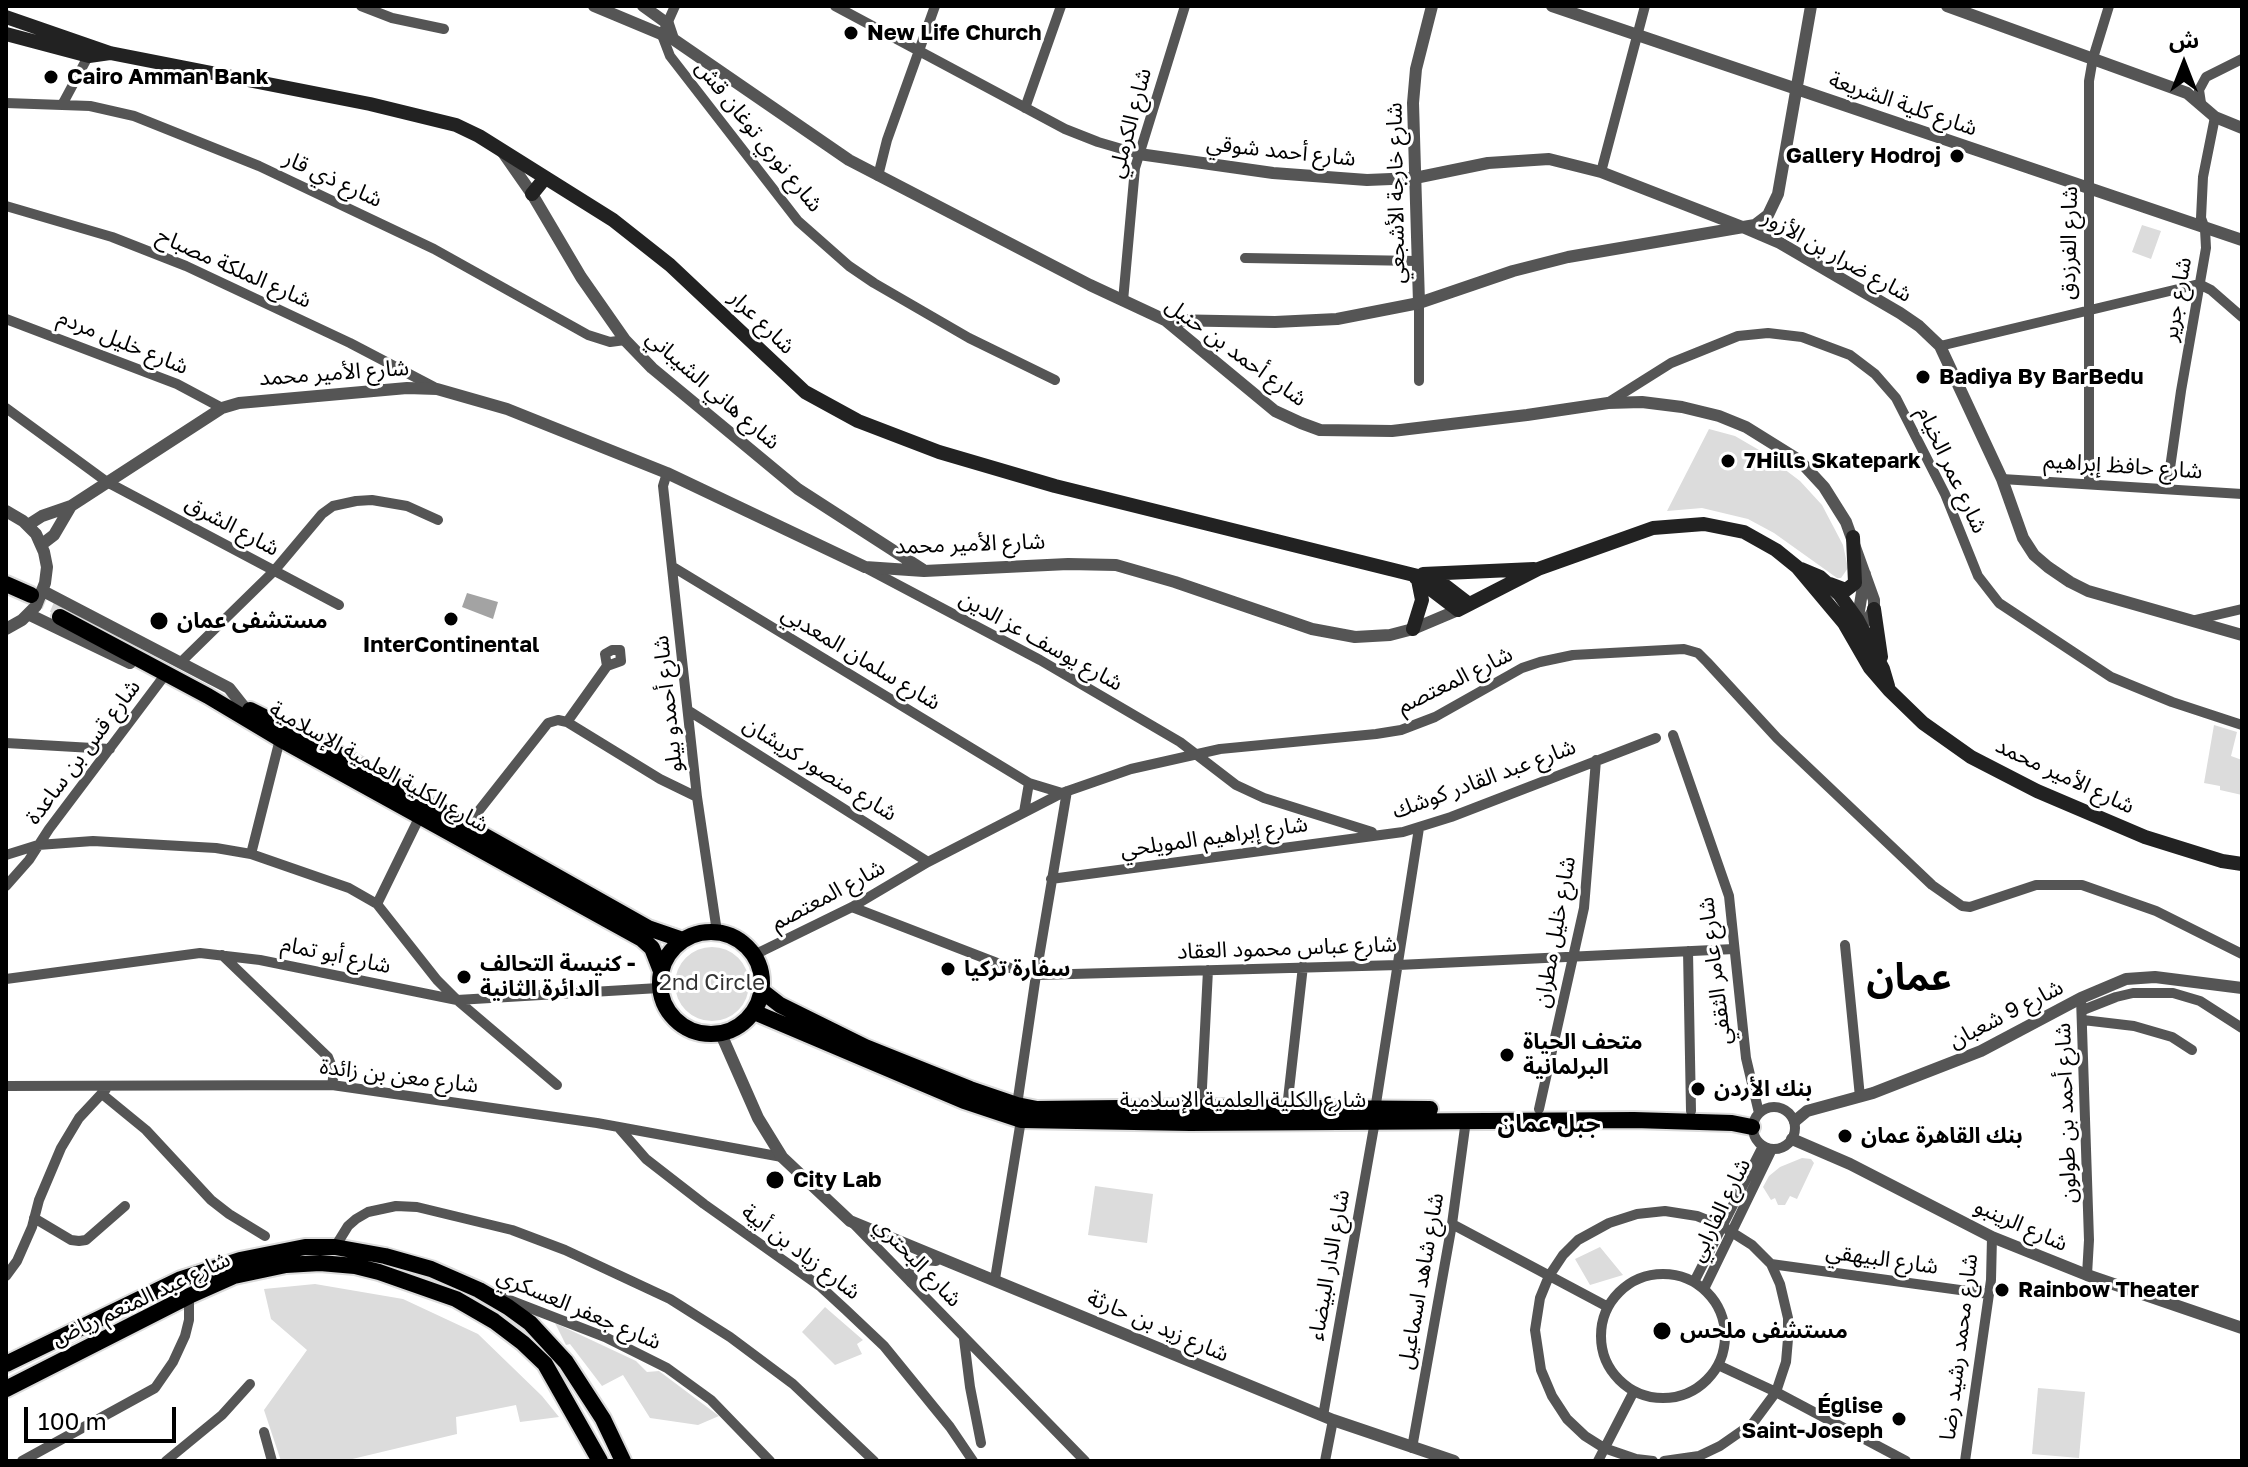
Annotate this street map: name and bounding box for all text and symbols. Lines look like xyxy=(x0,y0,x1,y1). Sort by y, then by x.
place label: New Life Church xyxy=(867,20,1042,46)
marker: New Life Church xyxy=(842,24,860,42)
north arrow xyxy=(2144,24,2224,104)
text: ش xyxy=(2169,26,2199,53)
street label: شارع نوري توغان قش xyxy=(690,55,828,217)
place label: Cairo Amman Bank xyxy=(67,64,268,90)
street label: شارع الكرملي xyxy=(1103,65,1157,181)
street label: شارع كلية الشريعة xyxy=(1825,66,1981,142)
marker: Cairo Amman Bank xyxy=(42,68,60,86)
street label: شارع خارجة الأشجعي xyxy=(1381,102,1411,284)
street label: شارع أحمد شوقي xyxy=(1205,130,1357,172)
place label: Gallery Hodroj xyxy=(1786,143,1941,169)
street label: شارع ذي قار xyxy=(280,145,386,213)
marker: Gallery Hodroj xyxy=(1948,147,1966,165)
street label: شارع الفرزدق xyxy=(2055,186,2083,300)
street label: شارع ضرار بن الأزور xyxy=(1758,204,1916,308)
street label: شارع الملكة مصباح xyxy=(153,222,315,314)
street label: شارع جرير xyxy=(2157,255,2197,343)
street label: شارع عرار xyxy=(724,284,800,360)
street label: شارع أحمد بن حنبل xyxy=(1160,292,1312,412)
street label: شارع خليل مردم xyxy=(54,304,192,380)
street label: شارع هاني الشيباني xyxy=(641,325,785,455)
street label: شارع الأمير محمد xyxy=(258,355,410,391)
place label: Badiya By BarBedu xyxy=(1939,364,2143,390)
marker: Badiya By BarBedu xyxy=(1914,368,1932,386)
street label: شارع عمر الخيام xyxy=(1911,403,1993,537)
street label: شارع حافظ إبراهيم xyxy=(2043,447,2203,485)
place label: 7Hills Skatepark xyxy=(1744,448,1921,474)
marker: 7Hills Skatepark xyxy=(1719,452,1737,470)
street label: شارع الشرق xyxy=(180,490,284,562)
street label: شارع الأمير محمد xyxy=(894,528,1046,560)
street label: شارع يوسف عز الدين xyxy=(955,585,1127,697)
street label: شارع سلمان المعدبي xyxy=(777,600,945,716)
place label: مستشفى عمان xyxy=(177,608,328,634)
marker: مستشفى عمان xyxy=(148,610,170,632)
marker: InterContinental xyxy=(442,610,460,628)
place label: InterContinental xyxy=(363,632,539,658)
street label: شارع أحمدو بيلو xyxy=(648,634,688,774)
street label: شارع المعتصم xyxy=(1393,641,1517,719)
street label: شارع قس بن ساعدة xyxy=(20,674,146,830)
street label: شارع الكلية العلمية الإسلامية xyxy=(265,696,493,838)
street label: شارع منصور كريشان xyxy=(738,711,902,827)
street label: شارع الأمير محمد xyxy=(1991,732,2139,820)
street label: شارع عبد القادر كوشك xyxy=(1389,734,1579,824)
street label: شارع إبراهيم المويلحي xyxy=(1119,811,1309,863)
street label: شارع المعتصم xyxy=(767,854,889,936)
street label: شارع خليل مطران xyxy=(1529,854,1581,1010)
street label: شارع عامر الثقفي xyxy=(1693,896,1737,1046)
street label: شارع أبو تمام xyxy=(279,930,393,980)
street label: شارع عباس محمود العقاد xyxy=(1176,931,1398,965)
place label: كنيسة التحالف - الدائرة الثانية xyxy=(480,951,635,1002)
district label: عمان xyxy=(1866,955,1952,1001)
place label: سفارة تركيا xyxy=(964,956,1070,982)
marker: سفارة تركيا xyxy=(939,960,957,978)
marker: كنيسة التحالف - الدائرة الثانية xyxy=(455,968,473,986)
park label: 2nd Circle xyxy=(659,970,765,996)
street label: شارع 9 شعبان xyxy=(1944,974,2068,1054)
street label: شارع أحمد بن طولون xyxy=(2050,1022,2082,1204)
place label: متحف الحياة البرلمانية xyxy=(1523,1029,1643,1080)
marker: متحف الحياة البرلمانية xyxy=(1498,1046,1516,1064)
street label: شارع معن بن زائدة xyxy=(318,1053,480,1099)
place label: بنك الأردن xyxy=(1714,1076,1812,1102)
marker: بنك الأردن xyxy=(1689,1080,1707,1098)
street label: شارع الكلية العلمية الإسلامية xyxy=(1120,1087,1366,1113)
district label: جبل عمان xyxy=(1497,1110,1601,1138)
place label: بنك القاهرة عمان xyxy=(1861,1123,2023,1149)
marker: بنك القاهرة عمان xyxy=(1836,1127,1854,1145)
street label: شارع الفارابي xyxy=(1684,1154,1756,1266)
place label: City Lab xyxy=(793,1167,881,1193)
marker: City Lab xyxy=(764,1169,786,1191)
street label: شارع الدار البيضاء xyxy=(1303,1187,1355,1343)
street label: شارع شاهد اسماعيل xyxy=(1392,1191,1450,1371)
street label: شارع الرينبو xyxy=(1970,1193,2072,1257)
street label: شارع زياد بن أبية xyxy=(736,1199,866,1305)
street label: شارع البحتري xyxy=(869,1212,967,1312)
street label: شارع البيهقي xyxy=(1824,1238,1940,1280)
street label: شارع عبد المنعم رياض xyxy=(48,1246,234,1352)
street label: شارع محمد رشيد رضا xyxy=(1934,1252,1984,1442)
street label: شارع جعفر العسكري xyxy=(493,1263,665,1355)
place label: Rainbow Theater xyxy=(2018,1277,2199,1303)
marker: Rainbow Theater xyxy=(1993,1281,2011,1299)
street label: شارع زيد بن حارثة xyxy=(1083,1284,1233,1368)
place label: مستشفى ملحس xyxy=(1680,1318,1848,1344)
marker: مستشفى ملحس xyxy=(1651,1320,1673,1342)
scale bar xyxy=(28,1391,180,1441)
place label: Église Saint-Joseph xyxy=(1741,1393,1883,1444)
text: 100 m xyxy=(38,1406,107,1435)
marker: Église Saint-Joseph xyxy=(1890,1410,1908,1428)

